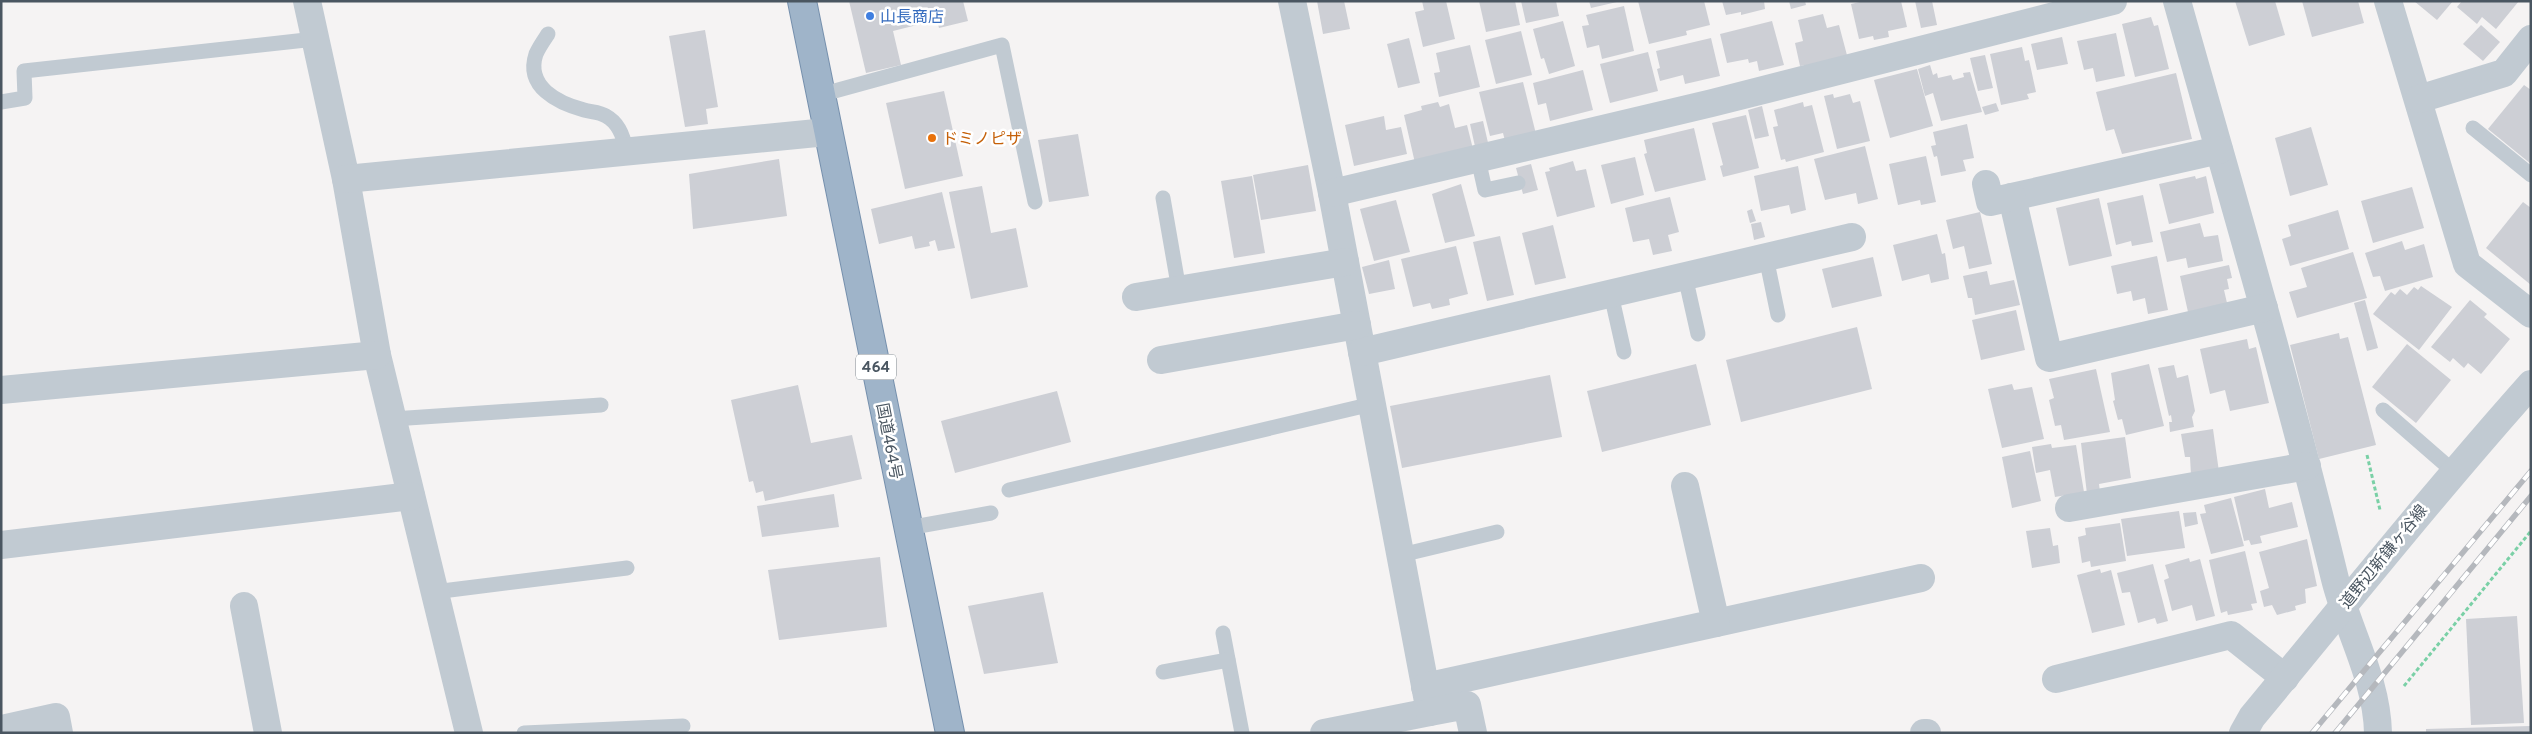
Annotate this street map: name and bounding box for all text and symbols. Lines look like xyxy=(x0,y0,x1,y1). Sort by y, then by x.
place label: 山長商店 xyxy=(880,8,944,28)
marker: 山長商店 xyxy=(864,10,876,22)
place label: ドミノピザ xyxy=(942,130,1022,150)
marker: ドミノピザ xyxy=(926,132,938,144)
road number: 464 xyxy=(856,354,896,380)
street label: 国道464号 xyxy=(871,401,905,481)
street label: 道野辺新鎌ヶ谷線 xyxy=(2337,501,2433,613)

